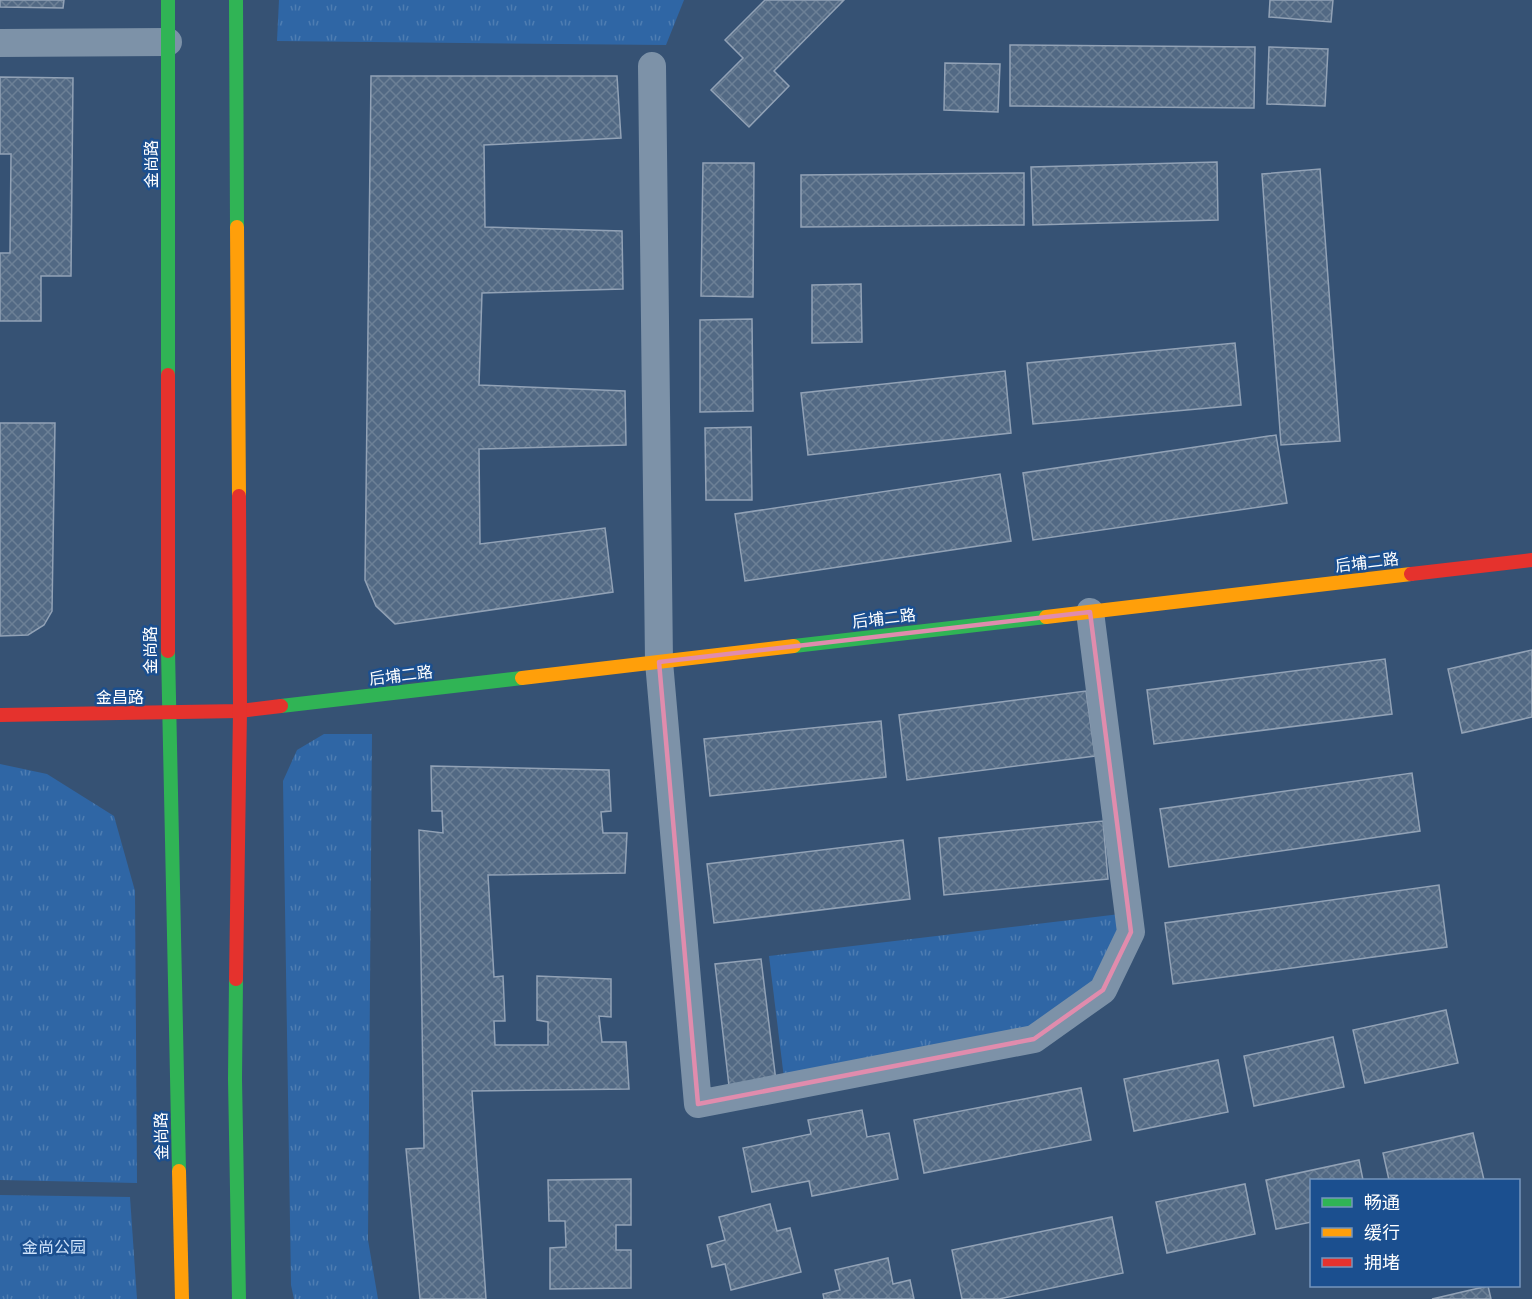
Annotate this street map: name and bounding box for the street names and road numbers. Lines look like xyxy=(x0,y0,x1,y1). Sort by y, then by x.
street label: 金尚路 xyxy=(142,140,162,188)
street label: 后埔二路 xyxy=(1334,549,1400,577)
street label: 后埔二路 xyxy=(851,605,917,633)
street label: 金尚路 xyxy=(141,626,161,674)
street label: 后埔二路 xyxy=(368,662,434,690)
street label: 金昌路 xyxy=(96,688,144,708)
street label: 金尚路 xyxy=(152,1112,172,1160)

